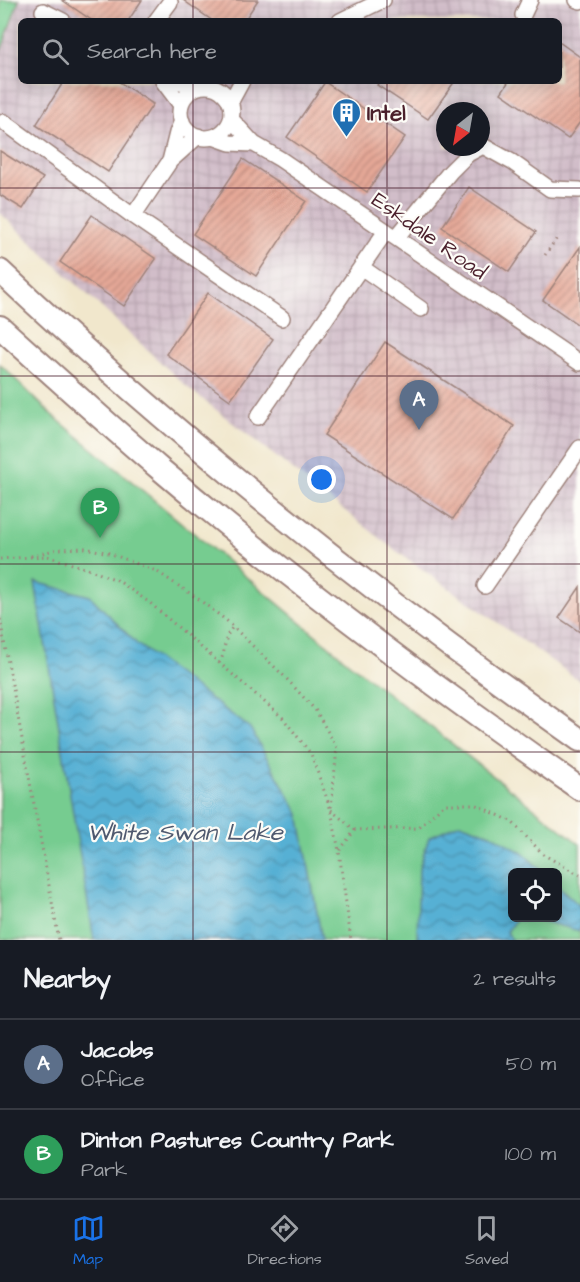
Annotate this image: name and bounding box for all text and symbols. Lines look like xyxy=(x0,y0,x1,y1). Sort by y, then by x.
search box xyxy=(18,18,562,84)
icon: search xyxy=(39,35,72,68)
text: Search here xyxy=(87,36,217,67)
building icon: Intel xyxy=(330,96,362,138)
place label: Intel xyxy=(367,98,406,129)
north arrow xyxy=(436,102,490,156)
street label: Eskdale Road xyxy=(365,185,493,288)
pin: A xyxy=(400,380,438,430)
your location xyxy=(307,465,336,494)
pin: B xyxy=(80,488,120,538)
water label: White Swan Lake xyxy=(87,816,284,850)
map controls xyxy=(508,868,562,922)
button: locate xyxy=(508,868,562,922)
text: Nearby xyxy=(24,961,111,997)
text: 2 results xyxy=(473,965,556,993)
text: Jacobs xyxy=(81,1035,154,1066)
text: A xyxy=(37,1050,50,1078)
text: 50 m xyxy=(506,1050,556,1078)
text: Office xyxy=(81,1066,145,1094)
text: Dinton Pastures Country Park xyxy=(81,1125,394,1156)
text: B xyxy=(36,1140,51,1168)
text: 100 m xyxy=(505,1140,556,1168)
text: Park xyxy=(81,1156,127,1184)
tab: Map xyxy=(72,1212,105,1270)
tab: Directions xyxy=(248,1212,322,1270)
tab: Saved xyxy=(465,1212,508,1270)

